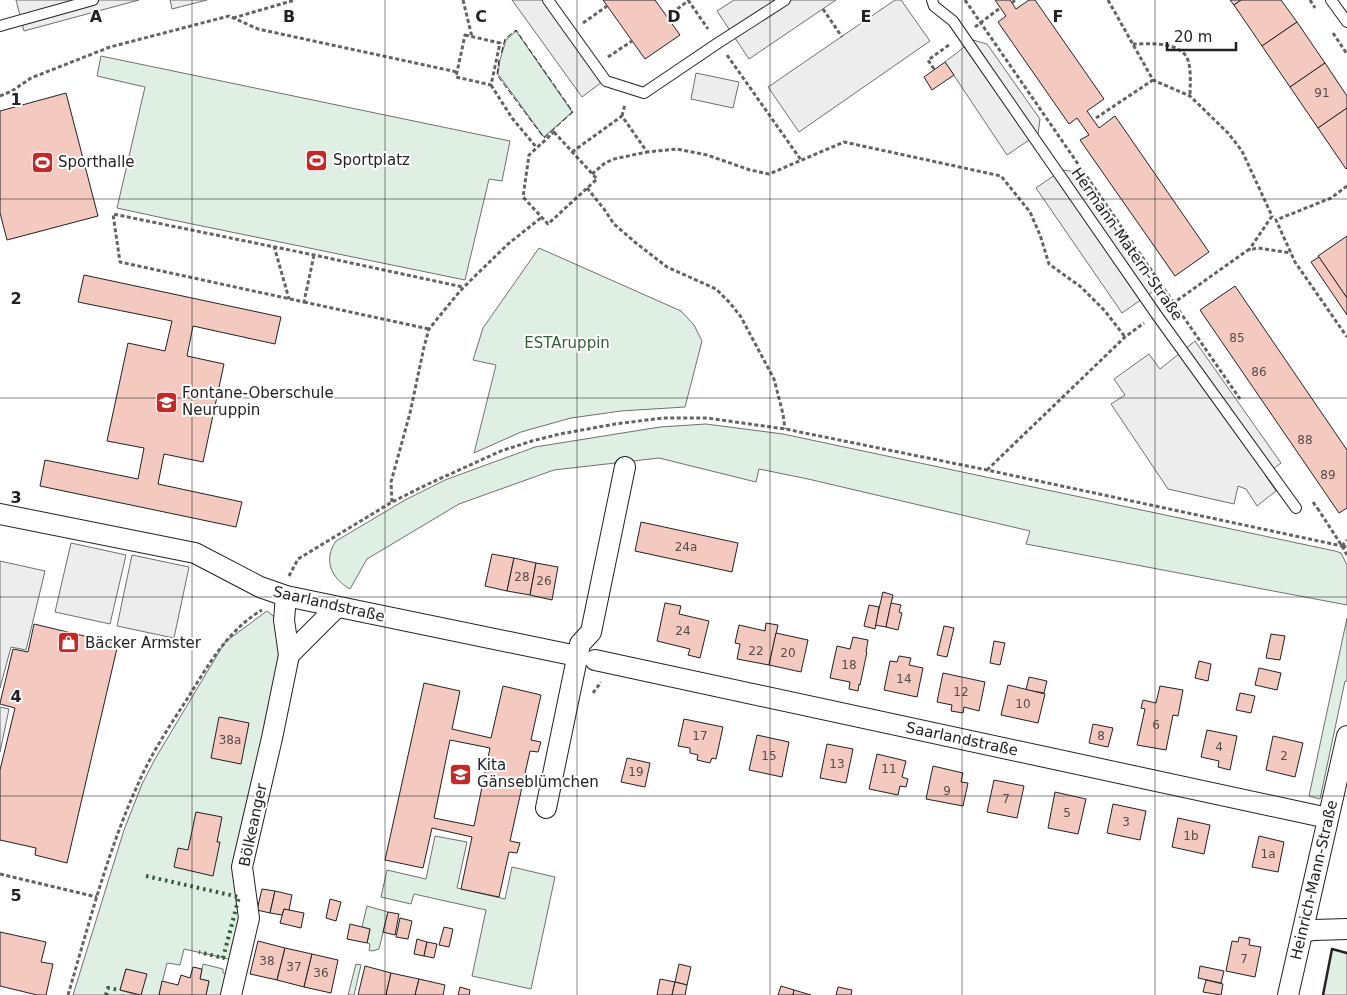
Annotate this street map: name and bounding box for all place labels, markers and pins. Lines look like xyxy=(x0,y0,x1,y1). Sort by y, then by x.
sports icon: Sportplatz xyxy=(305,148,329,172)
sports icon: Sporthalle xyxy=(30,150,54,174)
place label: Sportplatz xyxy=(333,151,410,169)
place label: Sporthalle xyxy=(58,153,135,171)
place label: Fontane-Oberschule Neuruppin xyxy=(182,384,334,419)
school or university icon: Fontane-Oberschule Neuruppin xyxy=(154,390,178,414)
shop icon: Bäcker Armster xyxy=(57,631,81,655)
place label: Bäcker Armster xyxy=(85,634,202,652)
place label: Kita Gänseblümchen xyxy=(477,756,599,791)
school or university icon: Kita Gänseblümchen xyxy=(449,762,473,786)

